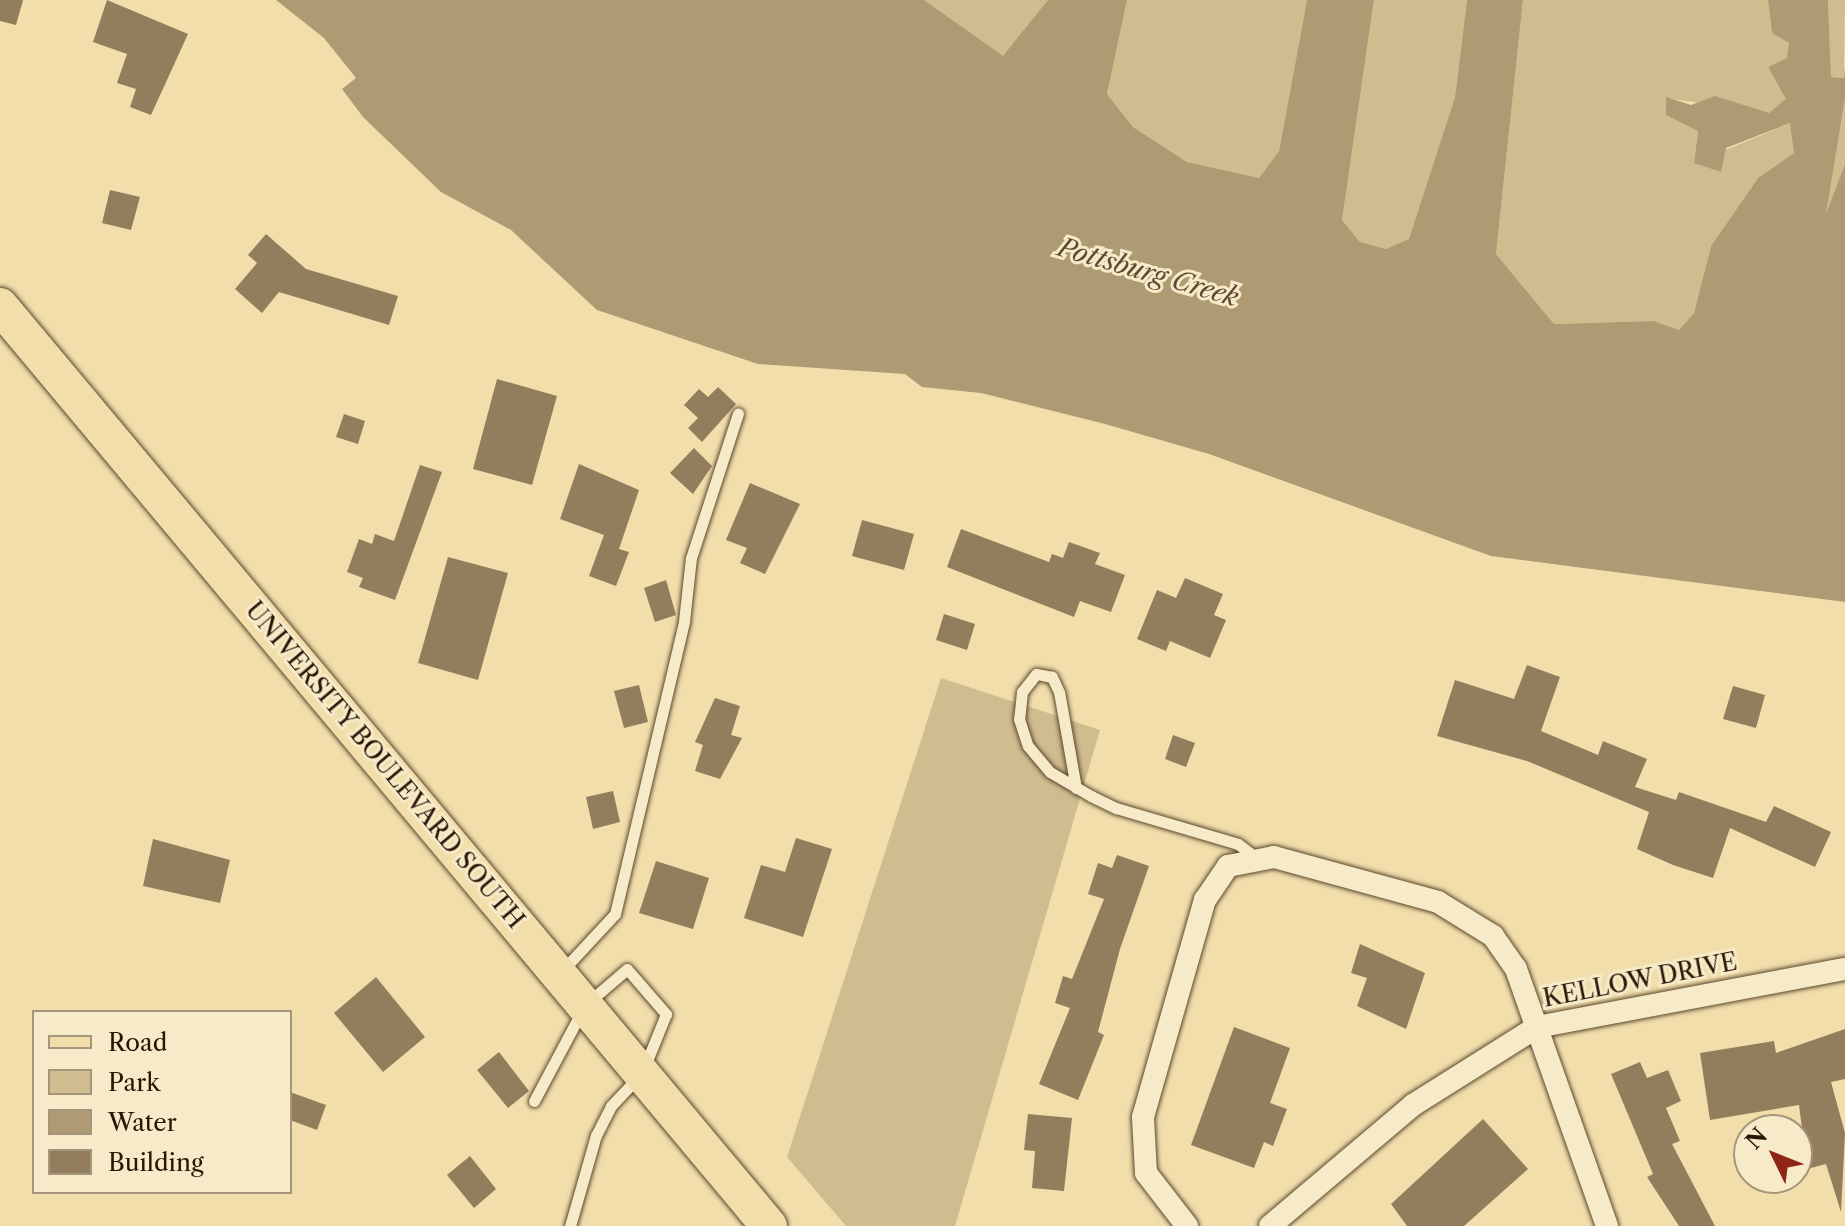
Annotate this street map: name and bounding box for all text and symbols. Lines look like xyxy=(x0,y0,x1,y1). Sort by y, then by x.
water label: Pottsburg Creek xyxy=(1054,232,1242,314)
street label: UNIVERSITY BOULEVARD SOUTH xyxy=(239,595,531,935)
street label: KELLOW DRIVE xyxy=(1540,947,1740,1013)
legend xyxy=(32,1010,292,1194)
text: Road xyxy=(108,1028,167,1057)
text: Park xyxy=(108,1068,160,1097)
text: Water xyxy=(108,1108,177,1137)
north arrow xyxy=(1733,1114,1813,1194)
text: N xyxy=(1740,1122,1773,1155)
text: Building xyxy=(108,1148,204,1177)

